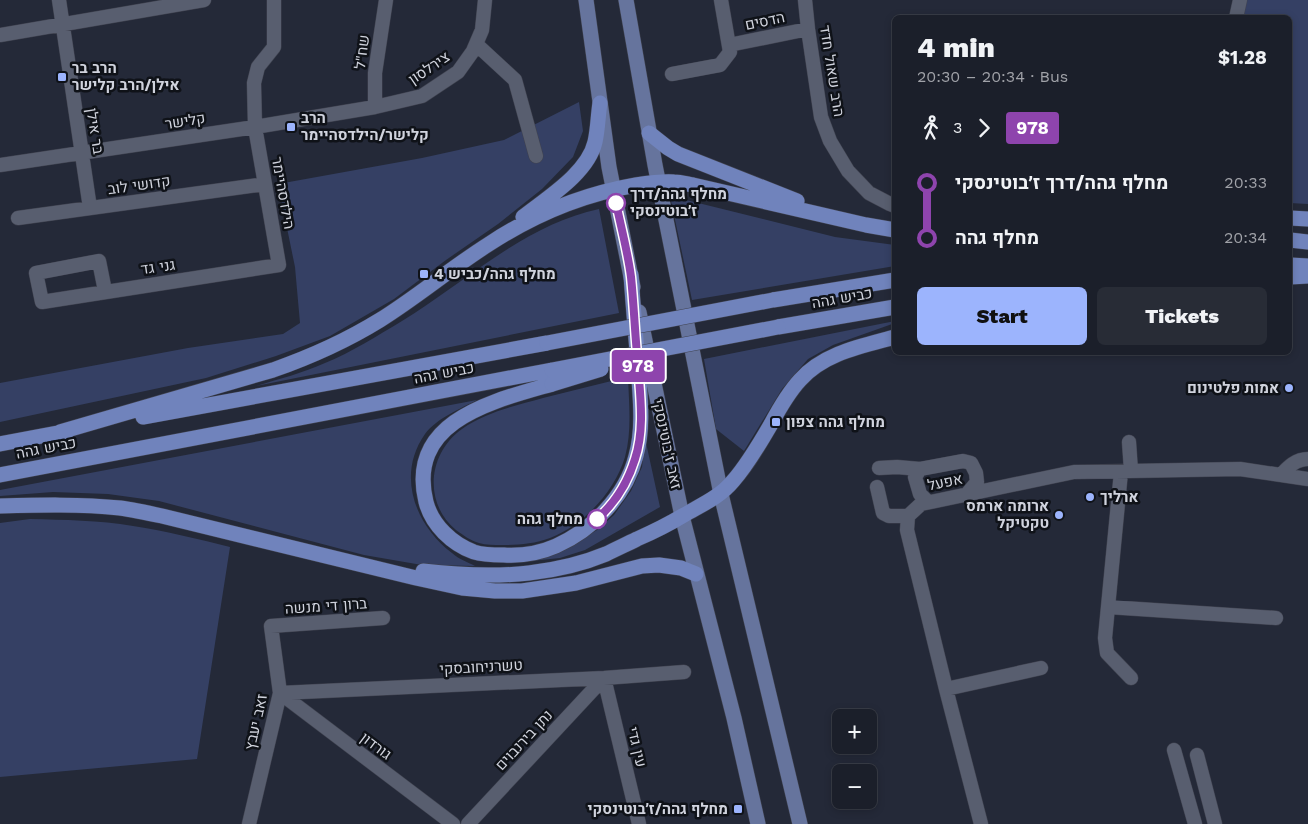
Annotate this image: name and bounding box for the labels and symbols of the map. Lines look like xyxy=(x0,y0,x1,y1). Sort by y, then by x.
street label: הדסים xyxy=(743,8,787,34)
street label: הרב שאול חדד xyxy=(816,24,848,118)
street label: שח"ל xyxy=(351,34,373,70)
street label: צירלסון xyxy=(405,48,453,88)
place label: הרב בר אילן/הרב קלישר xyxy=(72,59,180,94)
marker: הרב בר אילן/הרב קלישר xyxy=(56,71,68,83)
street label: בר אילן xyxy=(82,107,108,155)
street label: קלישר xyxy=(163,109,207,133)
place label: הרב קלישר/הילדסהיימר xyxy=(301,109,429,144)
marker: הרב קלישר/הילדסהיימר xyxy=(285,121,297,133)
street label: הילדסהיימר xyxy=(268,155,298,231)
street label: קדושי לוב xyxy=(106,172,172,198)
place label: מחלף גהה/דרך ז׳בוטינסקי xyxy=(630,185,727,220)
marker: מחלף גהה/דרך ז׳בוטינסקי xyxy=(606,193,626,213)
street label: גני גד xyxy=(140,256,177,278)
place label: מחלף גהה/כביש 4 xyxy=(434,265,556,283)
marker: מחלף גהה/כביש 4 xyxy=(418,268,430,280)
street label: כביש גהה xyxy=(810,284,874,312)
line badge: 978 xyxy=(609,350,667,382)
street label: כביש גהה xyxy=(412,358,476,388)
place label: אמות פלטינום xyxy=(1187,379,1279,397)
marker: אמות פלטינום xyxy=(1283,382,1295,394)
street label: זאב ז'בוטינסקי xyxy=(649,397,685,491)
place label: מחלף גהה צפון xyxy=(786,413,885,431)
marker: מחלף גהה צפון xyxy=(770,416,782,428)
street label: כביש גהה xyxy=(14,433,78,463)
street label: אפעל xyxy=(926,470,964,494)
place label: ארליך xyxy=(1100,488,1139,506)
marker: ארליך xyxy=(1084,491,1096,503)
place label: ארומה ארמס טקטיקל xyxy=(966,497,1049,532)
marker: מחלף גהה xyxy=(587,509,607,529)
marker: ארומה ארמס טקטיקל xyxy=(1053,509,1065,521)
place label: מחלף גהה xyxy=(517,510,583,528)
street label: ברון די מנשה xyxy=(284,594,368,618)
street label: טשרניחובסקי xyxy=(439,656,523,678)
street label: זאב יעבץ xyxy=(241,692,271,752)
street label: נתן בירנבוים xyxy=(492,706,556,774)
street label: עין גדי xyxy=(624,725,650,769)
street label: גורדון xyxy=(357,729,395,764)
place label: מחלף גהה/ז׳בוטינסקי xyxy=(587,800,728,818)
marker: מחלף גהה/ז׳בוטינסקי xyxy=(732,803,744,815)

